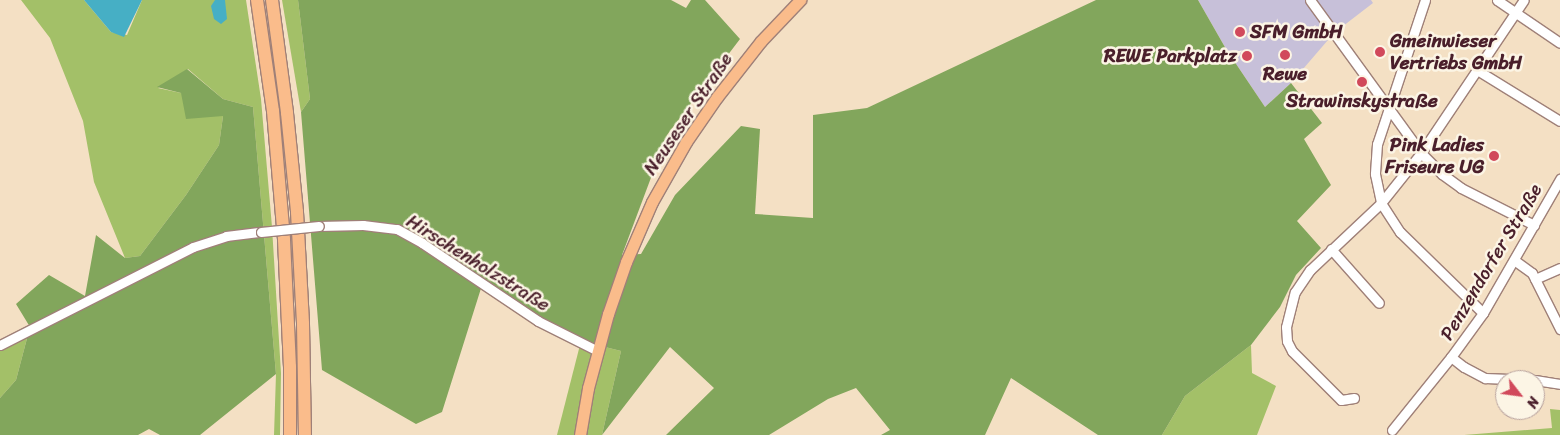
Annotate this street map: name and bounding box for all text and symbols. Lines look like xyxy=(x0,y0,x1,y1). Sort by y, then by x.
place label: SFM GmbH xyxy=(1250,21,1343,43)
marker: SFM GmbH xyxy=(1234,26,1246,38)
place label: Gmeinwieser Vertriebs GmbH xyxy=(1390,30,1522,74)
place label: REWE Parkplatz xyxy=(1103,45,1237,67)
marker: Gmeinwieser Vertriebs GmbH xyxy=(1374,46,1386,58)
street label: Neuseser Straße xyxy=(639,48,737,180)
marker: Rewe xyxy=(1279,49,1291,61)
marker: REWE Parkplatz xyxy=(1241,50,1253,62)
place label: Rewe xyxy=(1263,63,1307,85)
marker: Strawinskystraße xyxy=(1356,76,1368,88)
place label: Strawinskystraße xyxy=(1286,90,1438,112)
place label: Pink Ladies Friseure UG xyxy=(1385,134,1484,178)
marker: Pink Ladies Friseure UG xyxy=(1488,150,1500,162)
street label: Penzendorfer Straße xyxy=(1435,179,1547,345)
street label: Hirschenholzstraße xyxy=(402,210,554,316)
north arrow xyxy=(1495,370,1545,420)
text: N xyxy=(1519,392,1546,413)

